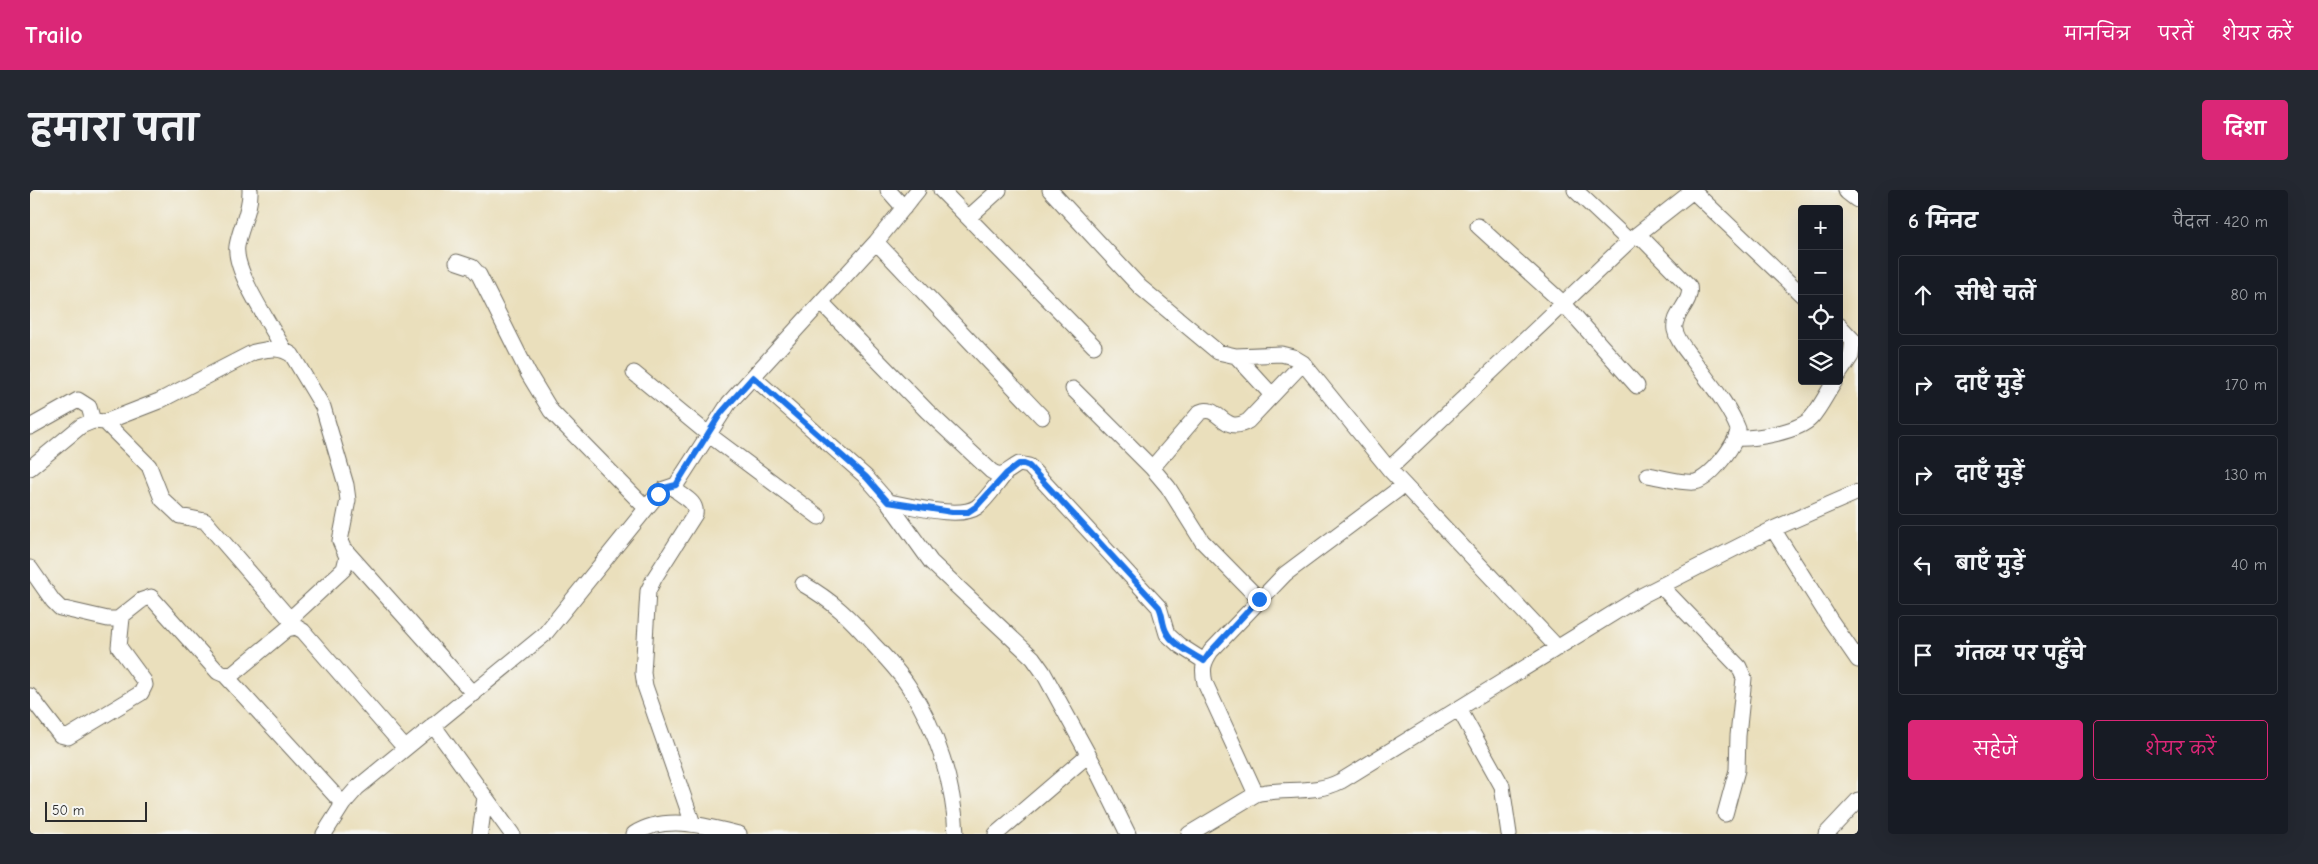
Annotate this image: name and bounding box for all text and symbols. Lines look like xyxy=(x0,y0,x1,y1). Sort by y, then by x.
text: Trailo xyxy=(25,21,83,49)
text: मानचित्र xyxy=(2064,24,2130,45)
text: परतें xyxy=(2158,24,2194,45)
text: शेयर करें xyxy=(2222,24,2293,45)
button: दिशा xyxy=(2202,100,2288,160)
text: हमारा पता xyxy=(30,108,198,149)
map controls xyxy=(1798,205,1843,385)
button: + xyxy=(1798,205,1843,250)
text: 6 मिनट xyxy=(1908,209,1977,233)
text: पैदल · 420 m xyxy=(2173,213,2268,231)
button: − xyxy=(1798,250,1843,295)
icon: ahead xyxy=(1909,281,1937,309)
text: सीधे चलें xyxy=(1956,283,2036,305)
text: 80 m xyxy=(2230,286,2267,304)
button: locate xyxy=(1798,295,1843,340)
button: layers xyxy=(1798,340,1843,385)
icon: right xyxy=(1909,371,1937,399)
text: दाएँ मुड़ें xyxy=(1956,373,2024,395)
text: 170 m xyxy=(2225,376,2267,394)
icon: right xyxy=(1909,461,1937,489)
text: दाएँ मुड़ें xyxy=(1956,463,2024,485)
text: 130 m xyxy=(2224,466,2267,484)
route start xyxy=(647,483,670,506)
icon: left xyxy=(1909,551,1937,579)
text: बाएँ मुड़ें xyxy=(1956,553,2025,575)
text: 40 m xyxy=(2231,556,2267,574)
route end xyxy=(1248,588,1271,611)
icon: arrive xyxy=(1909,641,1937,669)
text: गंतव्य पर पहुँचे xyxy=(1956,643,2085,665)
button: सहेजें xyxy=(1908,720,2083,780)
button: शेयर करें xyxy=(2093,720,2268,780)
scale bar xyxy=(45,799,148,822)
text: 50 m xyxy=(52,802,84,819)

